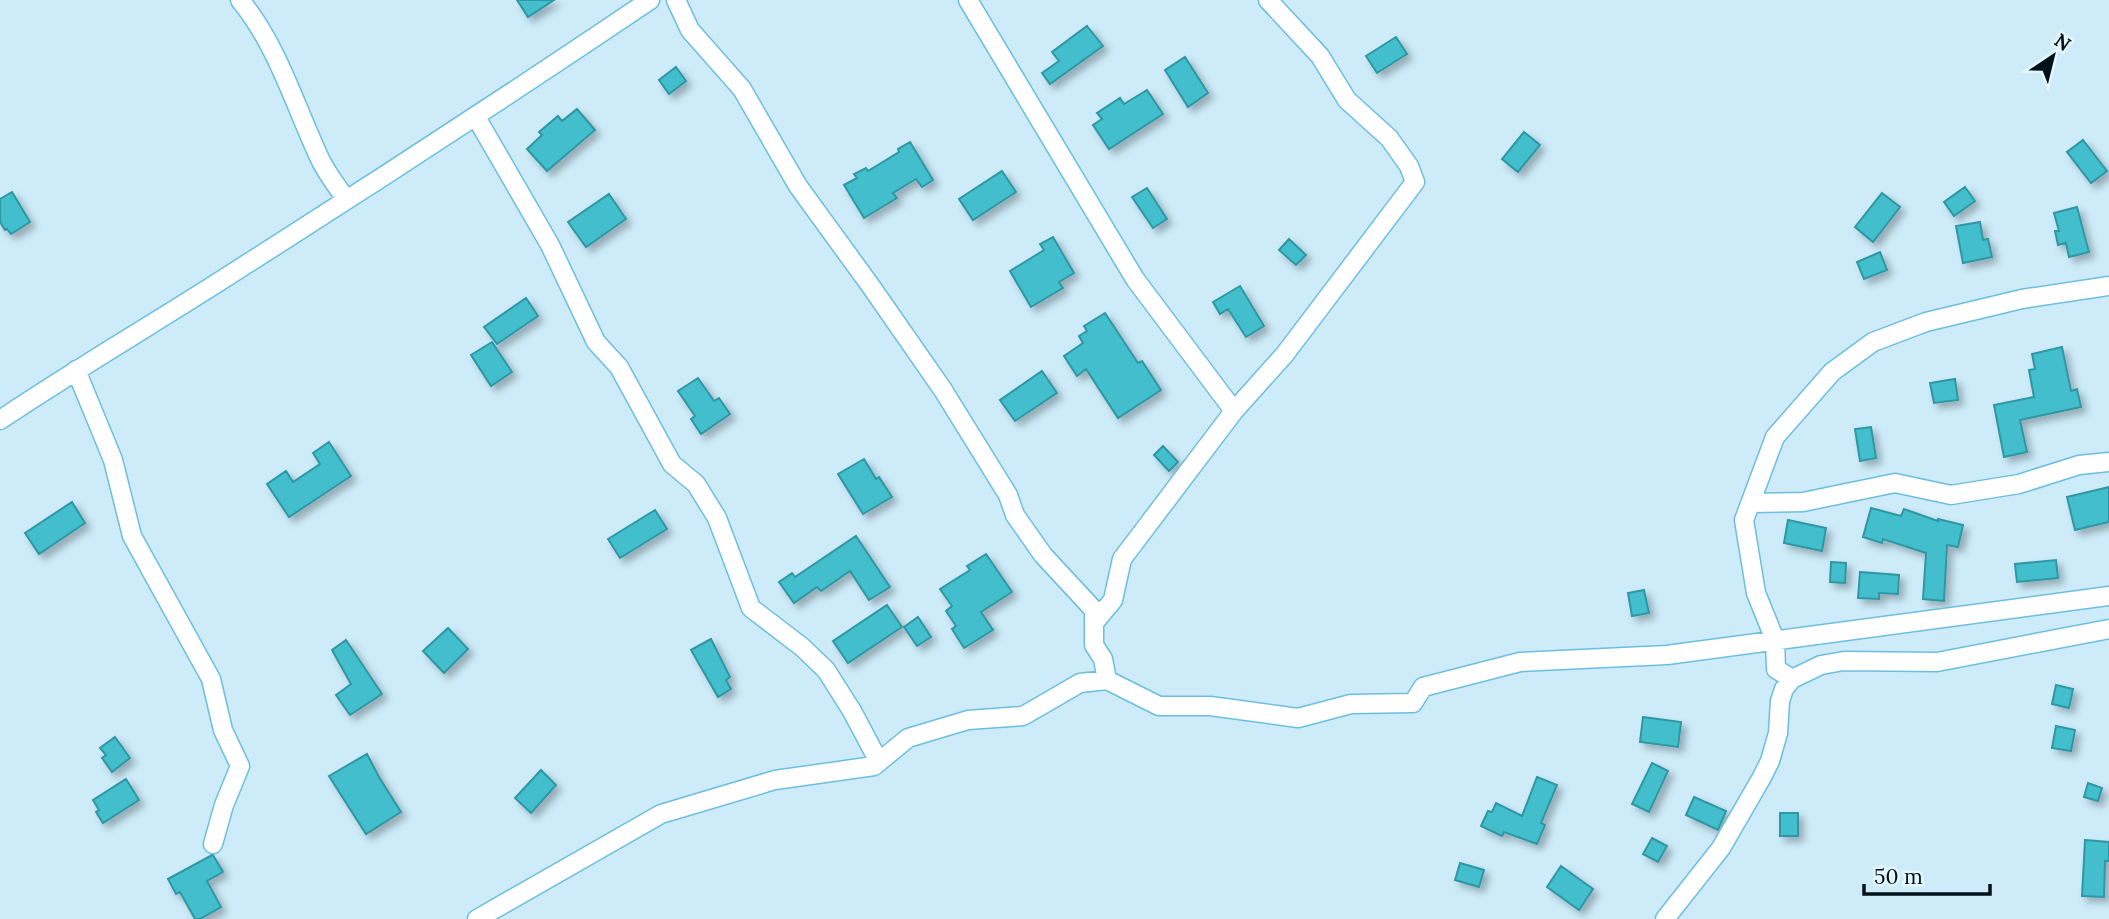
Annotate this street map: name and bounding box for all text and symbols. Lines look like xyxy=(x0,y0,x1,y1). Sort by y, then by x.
north arrow xyxy=(2018,21,2088,91)
text: N xyxy=(2050,28,2076,56)
scale bar xyxy=(1864,852,1990,896)
text: 50 m xyxy=(1874,863,1923,890)

